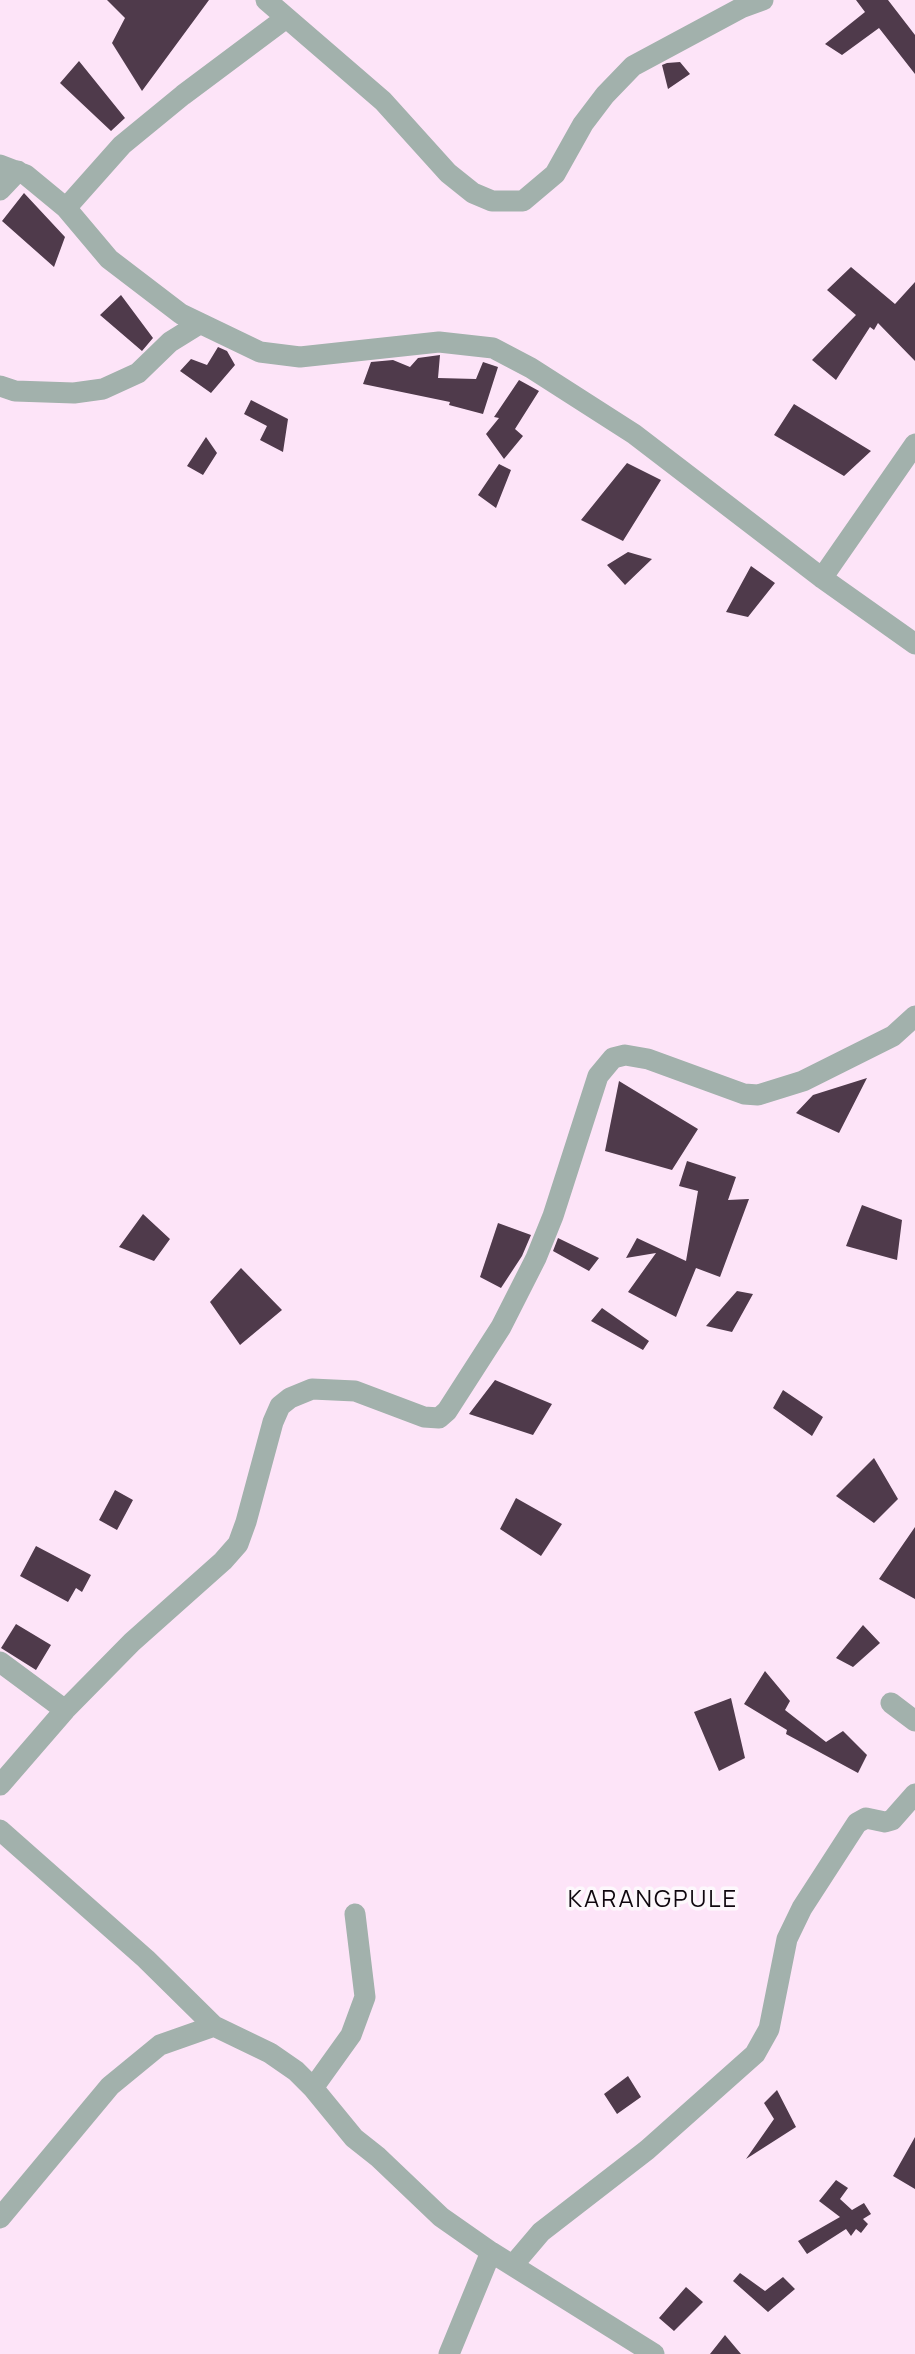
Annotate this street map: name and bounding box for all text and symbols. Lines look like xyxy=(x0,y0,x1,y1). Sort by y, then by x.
district label: KARANGPULE xyxy=(569,1886,737,1914)

